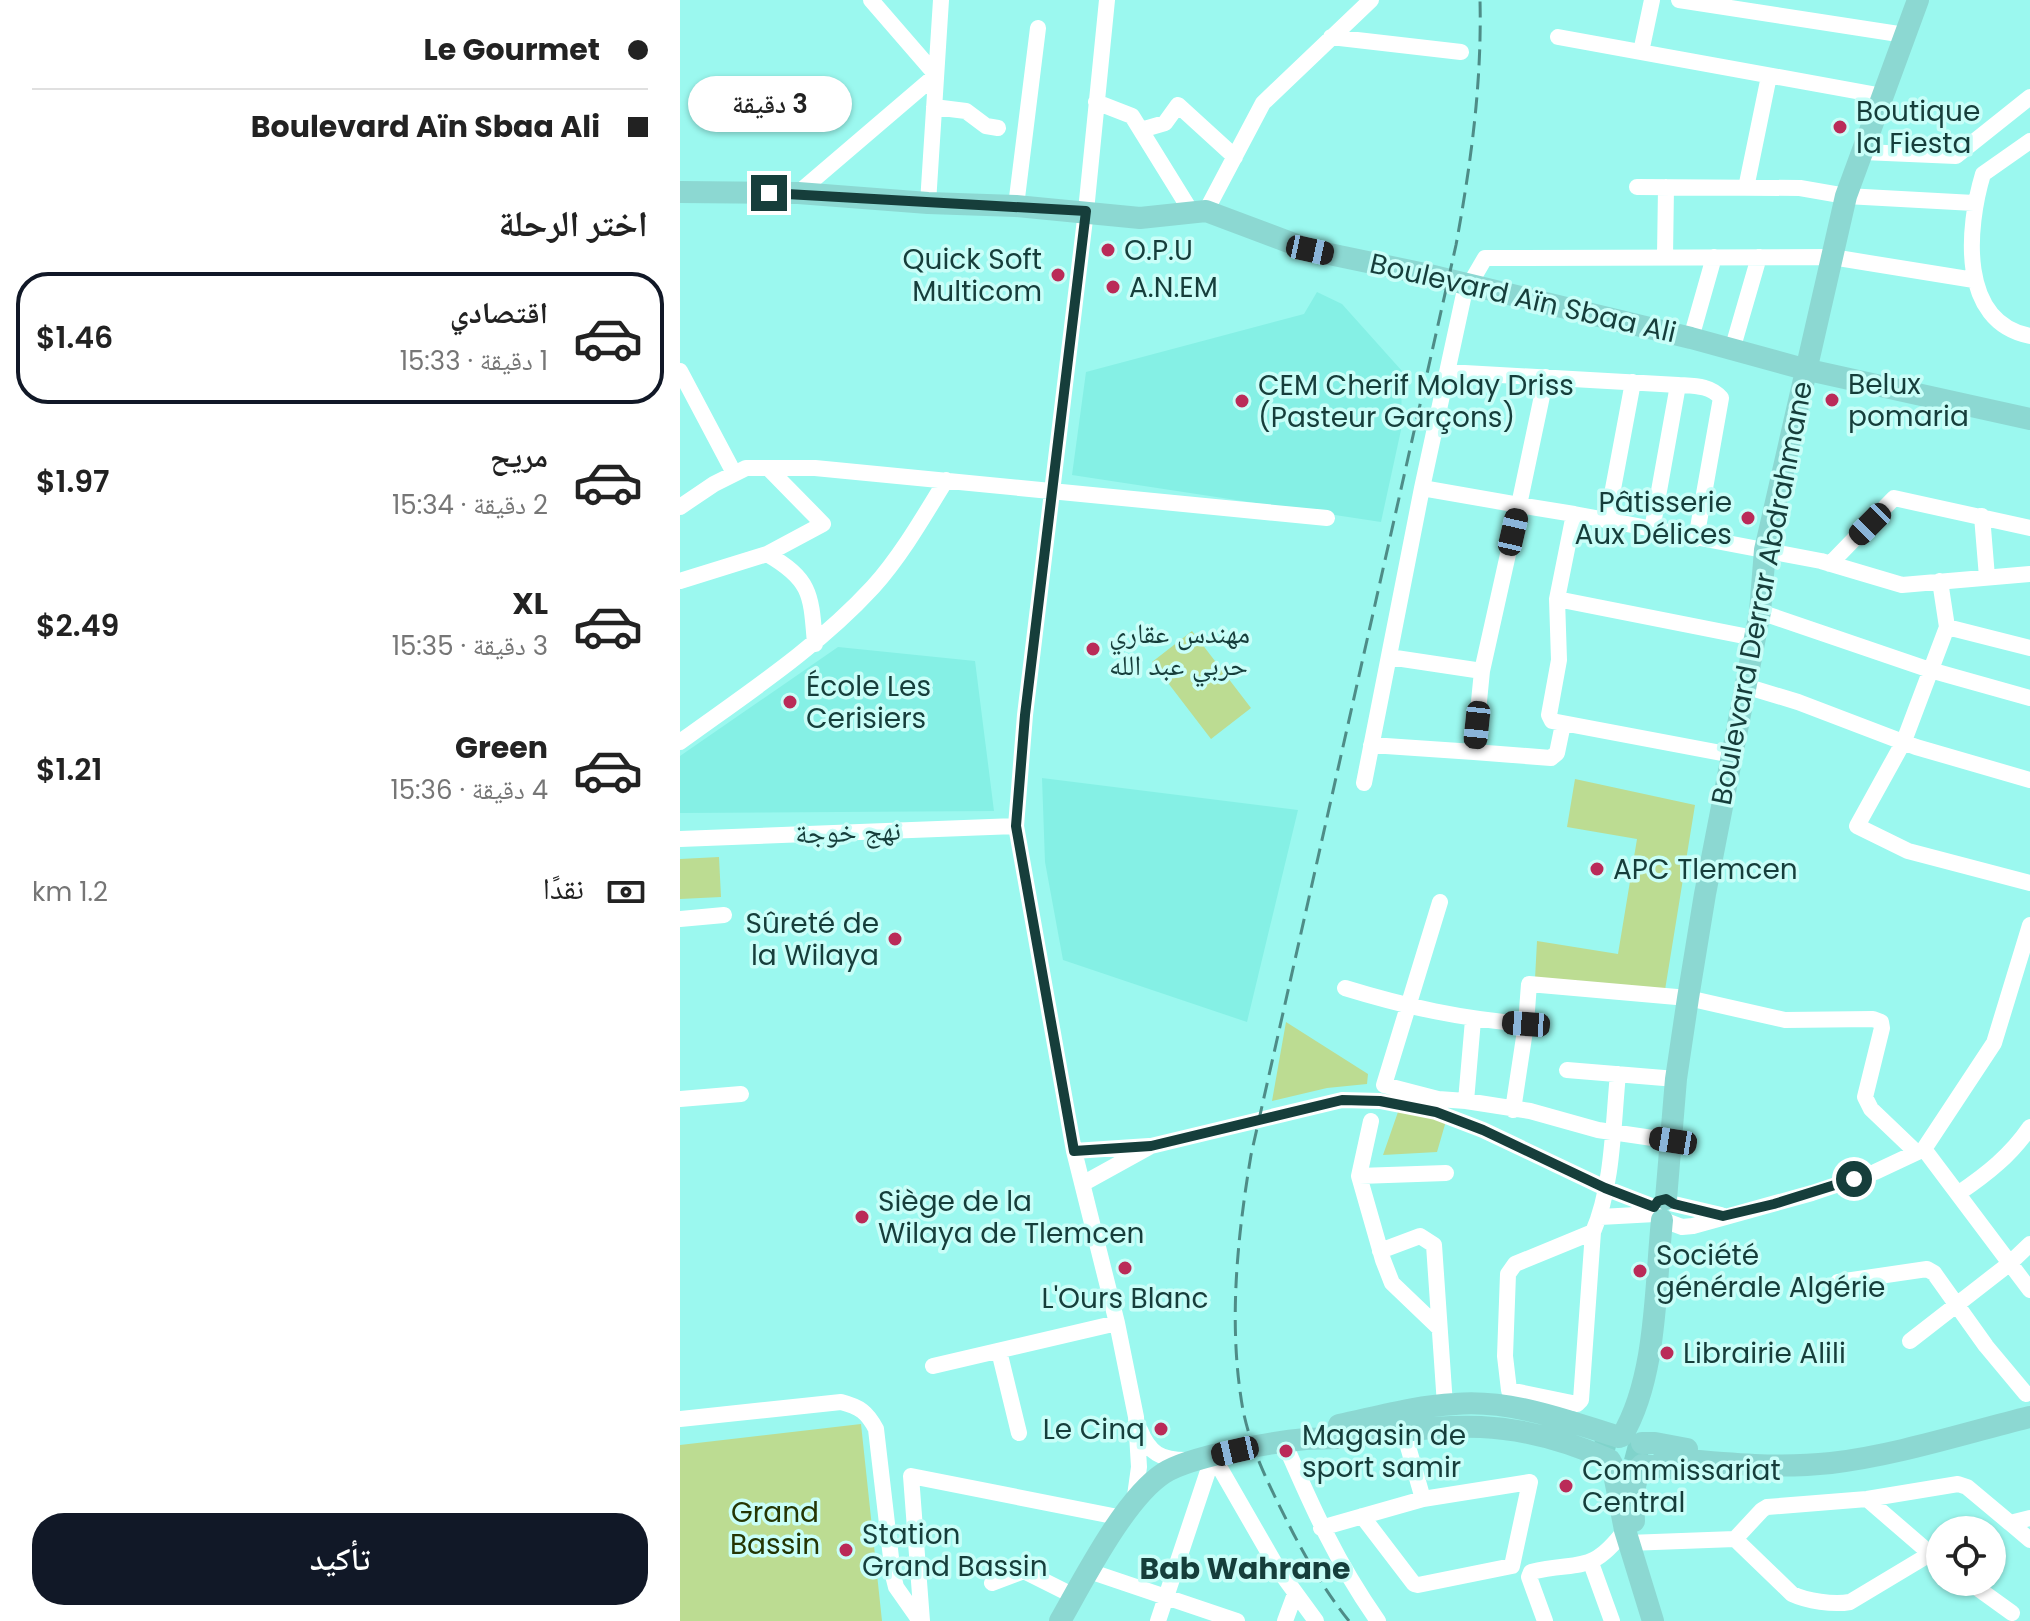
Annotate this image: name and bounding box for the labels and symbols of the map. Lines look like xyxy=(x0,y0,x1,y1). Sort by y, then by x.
callout: 3 دقيقة xyxy=(687,77,851,133)
place label: Boutique la Fiesta xyxy=(1856,92,1980,163)
marker: Boutique la Fiesta xyxy=(1831,118,1849,136)
route end xyxy=(751,175,787,211)
place label: O.P.U xyxy=(1124,231,1193,270)
car xyxy=(1284,233,1336,267)
place label: Quick Soft Multicom xyxy=(902,240,1042,311)
marker: O.P.U xyxy=(1099,241,1117,259)
street label: Boulevard Aïn Sbaa Ali xyxy=(1366,244,1680,352)
marker: Quick Soft Multicom xyxy=(1049,266,1067,284)
place label: A.N.EM xyxy=(1129,268,1218,307)
marker: A.N.EM xyxy=(1104,278,1122,296)
place label: Belux pomaria xyxy=(1848,365,1969,436)
place label: CEM Cherif Molay Driss (Pasteur Garçons) xyxy=(1258,366,1574,437)
street label: Boulevard Derrar Abdrahmane xyxy=(1702,378,1822,808)
marker: Belux pomaria xyxy=(1823,391,1841,409)
marker: CEM Cherif Molay Driss (Pasteur Garçons) xyxy=(1233,392,1251,410)
place label: Pâtisserie Aux Délices xyxy=(1574,483,1732,554)
car xyxy=(1845,499,1895,549)
car xyxy=(1496,506,1530,558)
marker: Pâtisserie Aux Délices xyxy=(1739,509,1757,527)
place label: مهندس عقاري حربي عبد الله xyxy=(1109,614,1250,688)
marker: مهندس عقاري حربي عبد الله xyxy=(1084,640,1102,658)
place label: École Les Cerisiers xyxy=(806,667,931,738)
marker: École Les Cerisiers xyxy=(781,693,799,711)
car xyxy=(1463,700,1491,750)
street label: نهج خوجة xyxy=(794,811,902,853)
place label: APC Tlemcen xyxy=(1613,850,1798,889)
marker: APC Tlemcen xyxy=(1588,860,1606,878)
place label: Sûreté de la Wilaya xyxy=(746,904,879,975)
marker: Sûreté de la Wilaya xyxy=(886,930,904,948)
car xyxy=(1501,1010,1551,1038)
car xyxy=(1647,1125,1699,1157)
route start xyxy=(1836,1161,1872,1197)
place label: Siège de la Wilaya de Tlemcen xyxy=(878,1182,1144,1253)
marker: Siège de la Wilaya de Tlemcen xyxy=(853,1208,871,1226)
place label: Société générale Algérie xyxy=(1656,1236,1885,1307)
marker: L'Ours Blanc xyxy=(1116,1259,1134,1277)
marker: Société générale Algérie xyxy=(1631,1262,1649,1280)
place label: L'Ours Blanc xyxy=(1042,1279,1208,1318)
place label: Librairie Alili xyxy=(1683,1334,1846,1373)
marker: Librairie Alili xyxy=(1658,1344,1676,1362)
place label: Le Cinq xyxy=(1043,1410,1145,1449)
place label: Magasin de sport samir xyxy=(1302,1416,1466,1487)
marker: Le Cinq xyxy=(1152,1420,1170,1438)
car xyxy=(1209,1434,1261,1468)
marker: Magasin de sport samir xyxy=(1277,1442,1295,1460)
place label: Commissariat Central xyxy=(1582,1451,1781,1522)
marker: Commissariat Central xyxy=(1557,1477,1575,1495)
park label: Grand Bassin xyxy=(730,1493,820,1564)
place label: Station Grand Bassin xyxy=(862,1515,1048,1586)
marker: Station Grand Bassin xyxy=(837,1541,855,1559)
district label: Bab Wahrane xyxy=(1140,1547,1350,1590)

